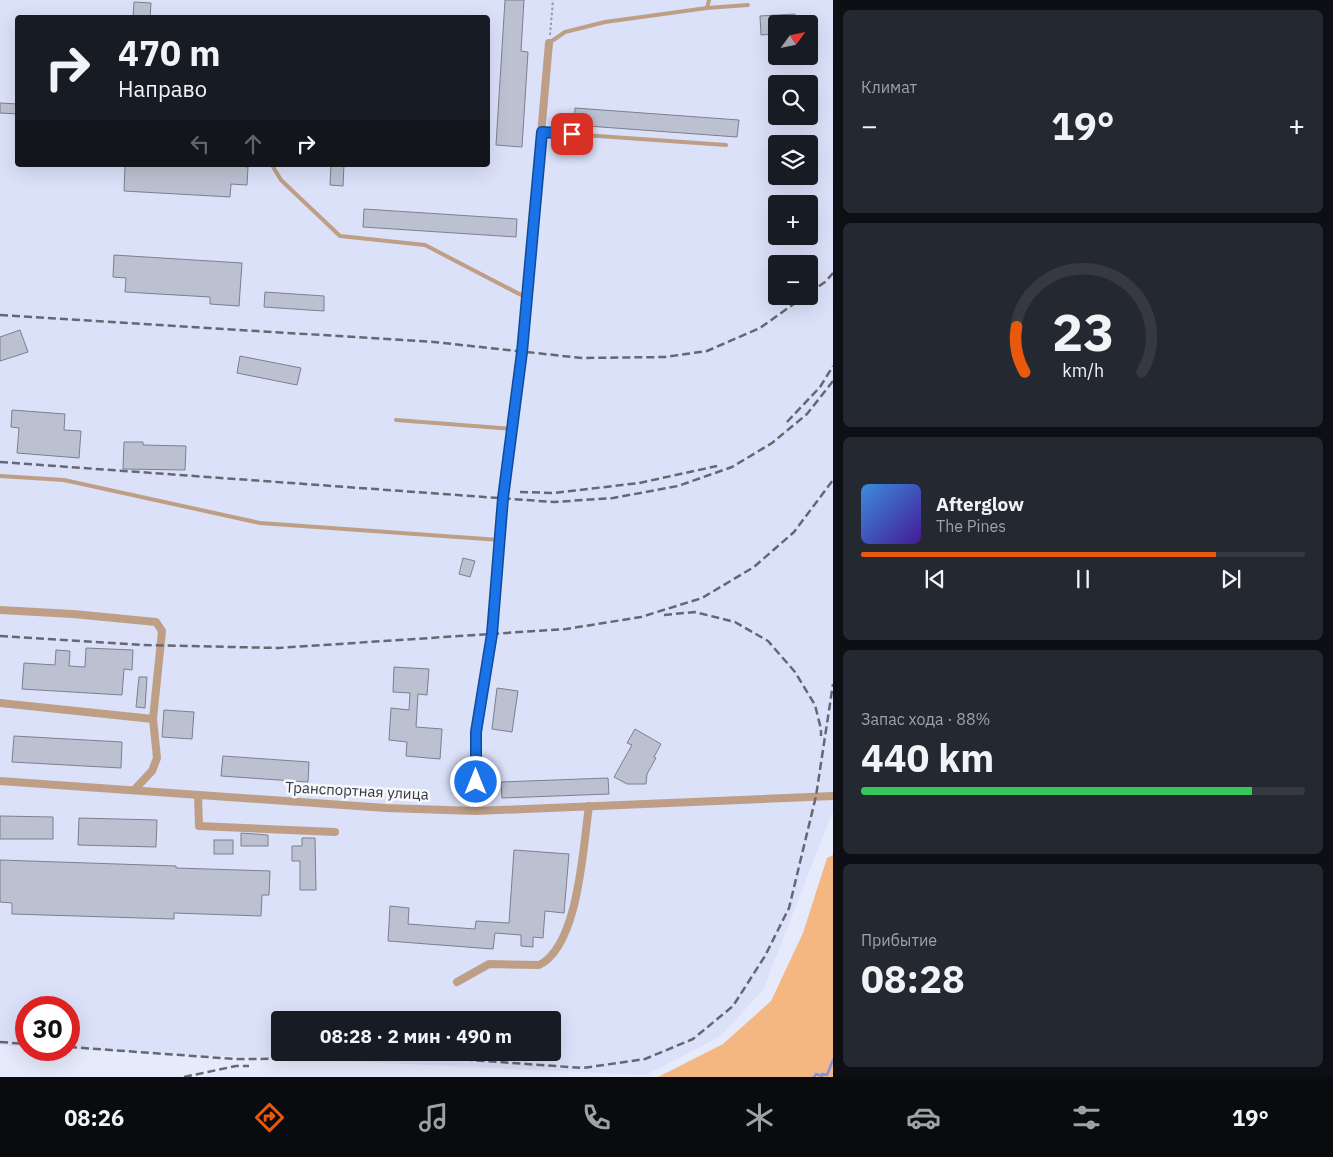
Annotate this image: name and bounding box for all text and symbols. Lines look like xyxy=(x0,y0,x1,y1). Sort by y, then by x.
north arrow xyxy=(768,15,818,65)
map controls xyxy=(768,15,818,305)
text: 470 m xyxy=(118,30,221,76)
icon: right xyxy=(35,35,100,100)
text: Направо xyxy=(118,74,207,103)
button: search xyxy=(768,75,818,125)
text: Климат xyxy=(861,77,917,97)
text: 19° xyxy=(1051,101,1115,150)
text: − xyxy=(861,107,878,144)
text: + xyxy=(1288,107,1305,144)
pin xyxy=(551,113,593,155)
icon: arrive xyxy=(558,120,586,148)
icon: left xyxy=(186,130,214,158)
icon: ahead xyxy=(239,130,267,158)
icon: right xyxy=(292,130,320,158)
button: layers xyxy=(768,135,818,185)
button: + xyxy=(768,195,818,245)
button: − xyxy=(768,255,818,305)
text: 23 xyxy=(1052,298,1114,365)
text: km/h xyxy=(1062,359,1104,382)
text: Afterglow xyxy=(936,492,1024,516)
text: The Pines xyxy=(936,516,1006,536)
icon: previous xyxy=(921,565,949,593)
icon: pause xyxy=(1069,565,1097,593)
icon: next xyxy=(1217,565,1245,593)
text: Запас хода · 88% xyxy=(861,709,990,729)
text: 440 km xyxy=(861,733,994,782)
position arrow xyxy=(449,755,501,807)
street label: Транспортная улица xyxy=(285,777,429,804)
text: Прибытие xyxy=(861,930,937,950)
text: 08:28 xyxy=(861,954,965,1003)
speed limit sign: 30 xyxy=(15,996,80,1061)
text: 08:28 · 2 мин · 490 m xyxy=(320,1024,512,1048)
icon: directions xyxy=(252,1100,287,1135)
icon: music xyxy=(416,1100,451,1135)
icon: phone xyxy=(579,1100,614,1135)
icon: climate xyxy=(742,1100,777,1135)
icon: car xyxy=(906,1100,941,1135)
icon: filters xyxy=(1069,1100,1104,1135)
text: 08:26 xyxy=(64,1103,124,1132)
text: 19° xyxy=(1232,1103,1269,1132)

